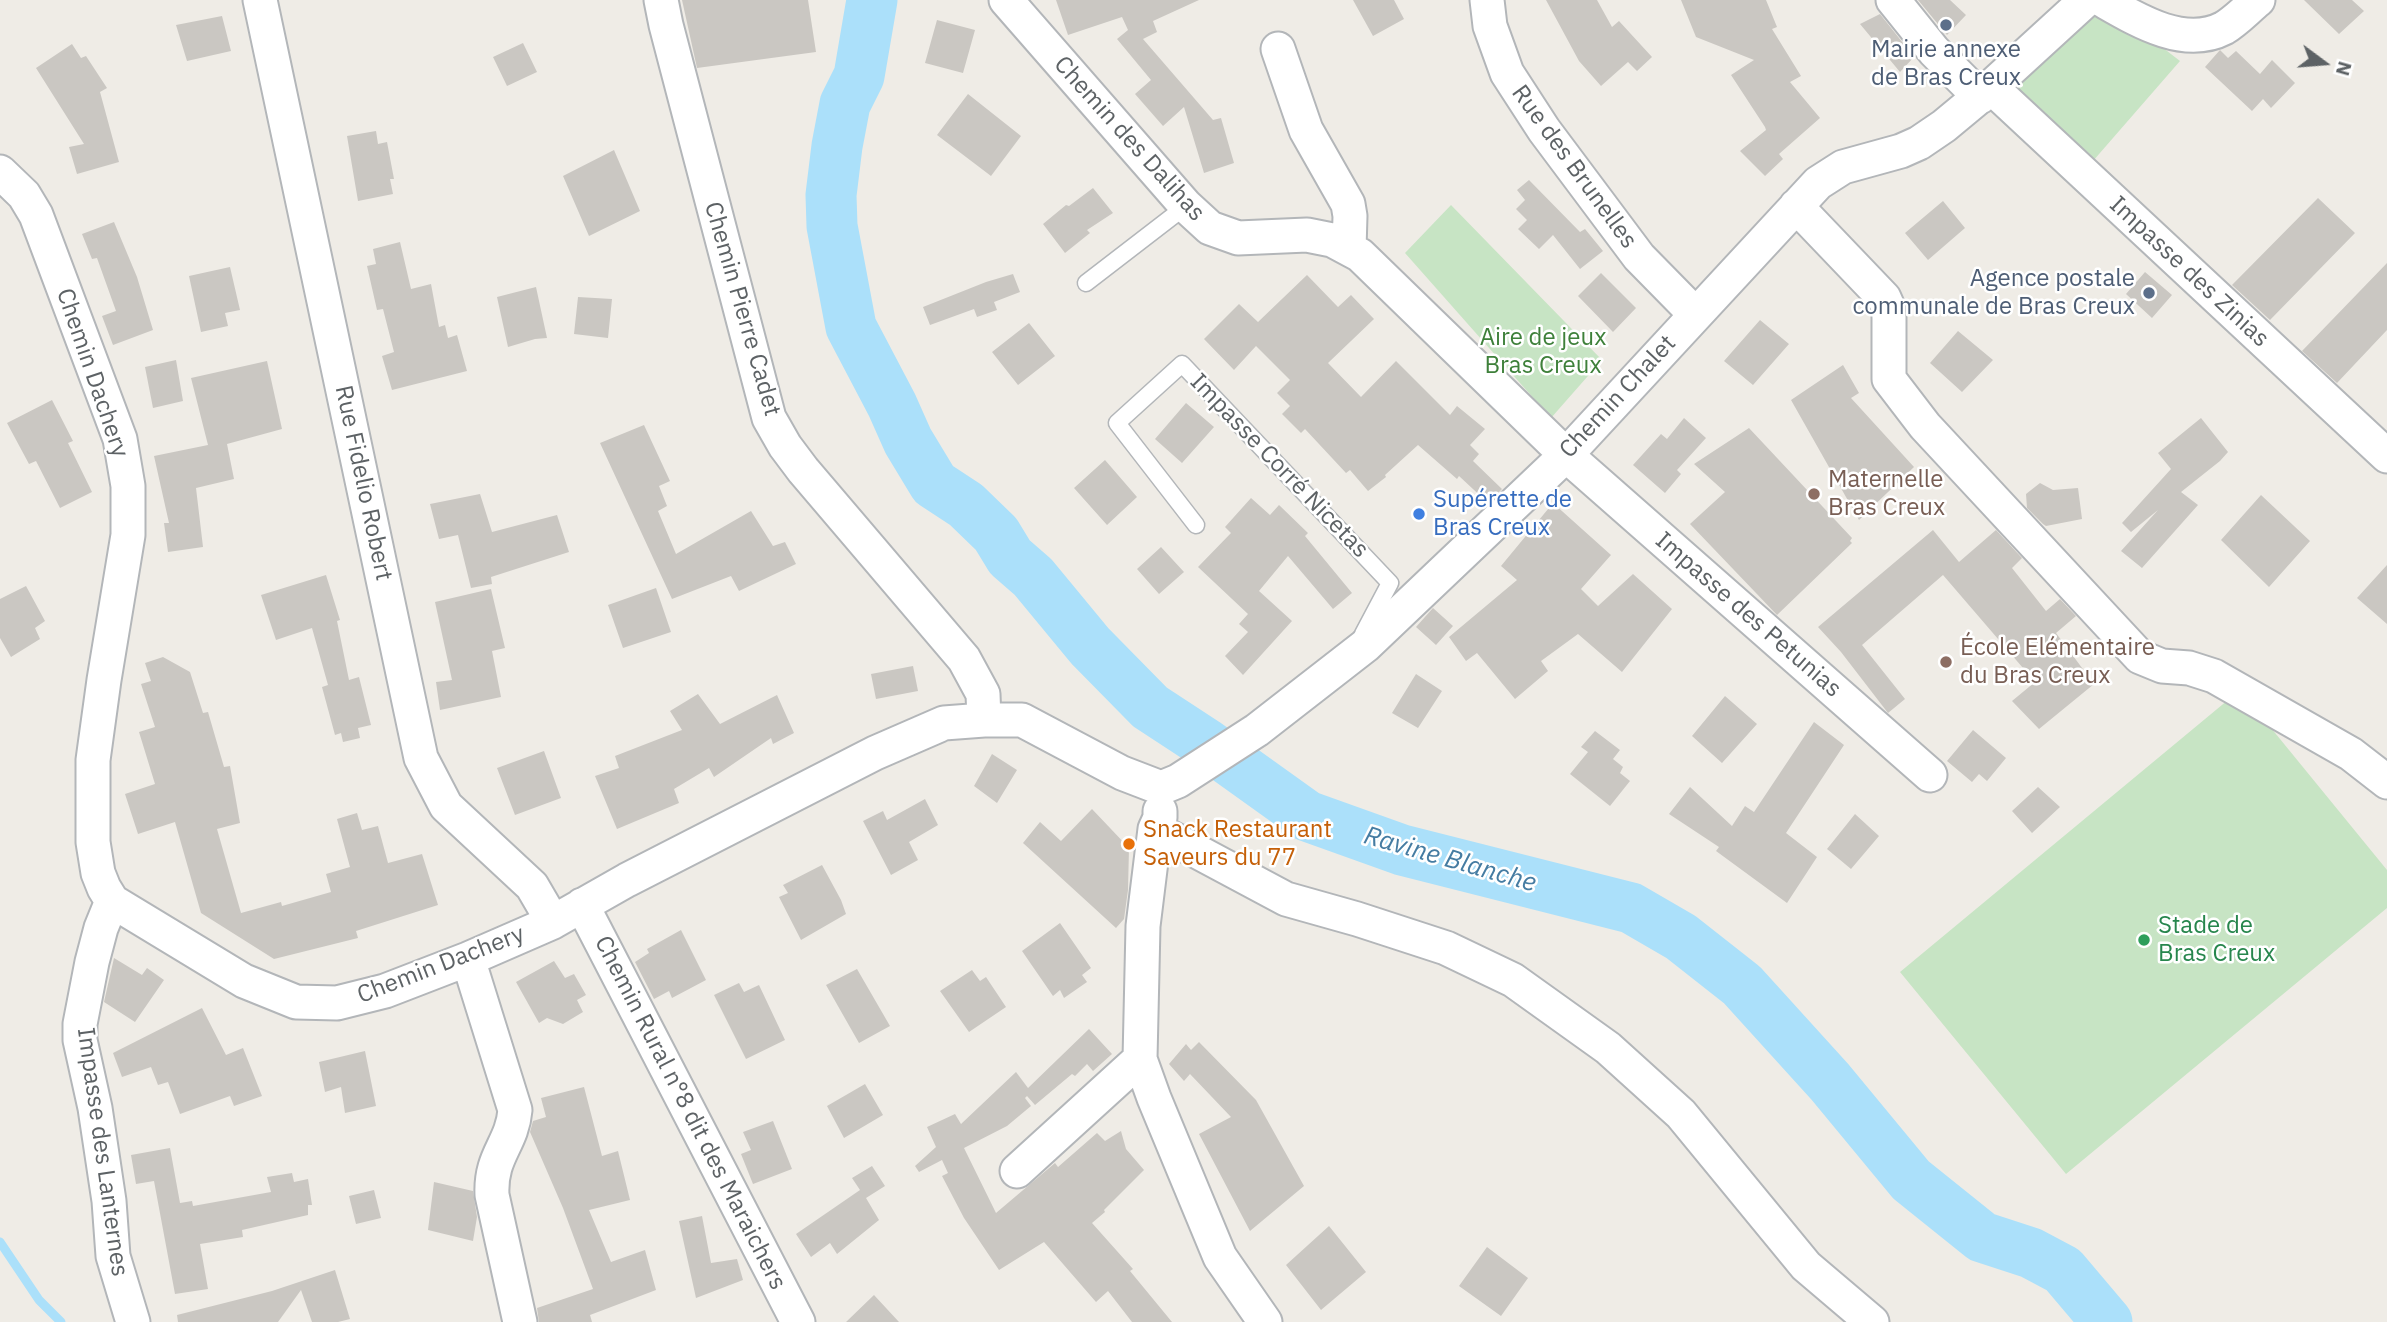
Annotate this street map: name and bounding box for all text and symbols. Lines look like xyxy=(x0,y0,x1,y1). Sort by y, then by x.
marker: Mairie annexe de Bras Creux xyxy=(1938,17,1954,33)
north arrow xyxy=(2289,28,2359,98)
place label: Mairie annexe de Bras Creux xyxy=(1871,36,2021,92)
street label: Chemin des Dalihas xyxy=(1047,51,1211,227)
text: N xyxy=(2331,59,2358,79)
street label: Rue des Brunelles xyxy=(1505,80,1643,254)
street label: Impasse des Zinias xyxy=(2103,191,2275,353)
street label: Chemin Pierre Cadet xyxy=(698,199,786,419)
place label: Agence postale communale de Bras Creux xyxy=(1852,265,2135,321)
street label: Chemin Dachery xyxy=(50,285,134,461)
marker: Agence postale communale de Bras Creux xyxy=(2141,285,2157,301)
park label: Aire de jeux Bras Creux xyxy=(1480,324,1606,380)
street label: Chemin Chalet xyxy=(1554,330,1682,464)
street label: Impasse Corré Nicetas xyxy=(1184,368,1374,564)
street label: Rue Fidelio Robert xyxy=(328,383,398,583)
place label: Maternelle Bras Creux xyxy=(1828,466,1945,522)
place label: Supérette de Bras Creux xyxy=(1433,486,1572,542)
marker: Maternelle Bras Creux xyxy=(1806,486,1822,502)
marker: Supérette de Bras Creux xyxy=(1411,506,1427,522)
street label: Impasse des Petunias xyxy=(1649,526,1847,704)
place label: École Elémentaire du Bras Creux xyxy=(1960,634,2155,690)
marker: École Elémentaire du Bras Creux xyxy=(1938,654,1954,670)
place label: Snack Restaurant Saveurs du 77 xyxy=(1143,816,1332,872)
water label: Ravine Blanche xyxy=(1360,821,1540,899)
marker: Snack Restaurant Saveurs du 77 xyxy=(1121,836,1137,852)
place label: Stade de Bras Creux xyxy=(2158,912,2275,968)
street label: Chemin Dachery xyxy=(353,920,529,1010)
street label: Chemin Rural n°8 dit des Maraichers xyxy=(588,931,792,1295)
marker: Stade de Bras Creux xyxy=(2136,932,2152,948)
street label: Impasse des Lanternes xyxy=(70,1026,134,1278)

